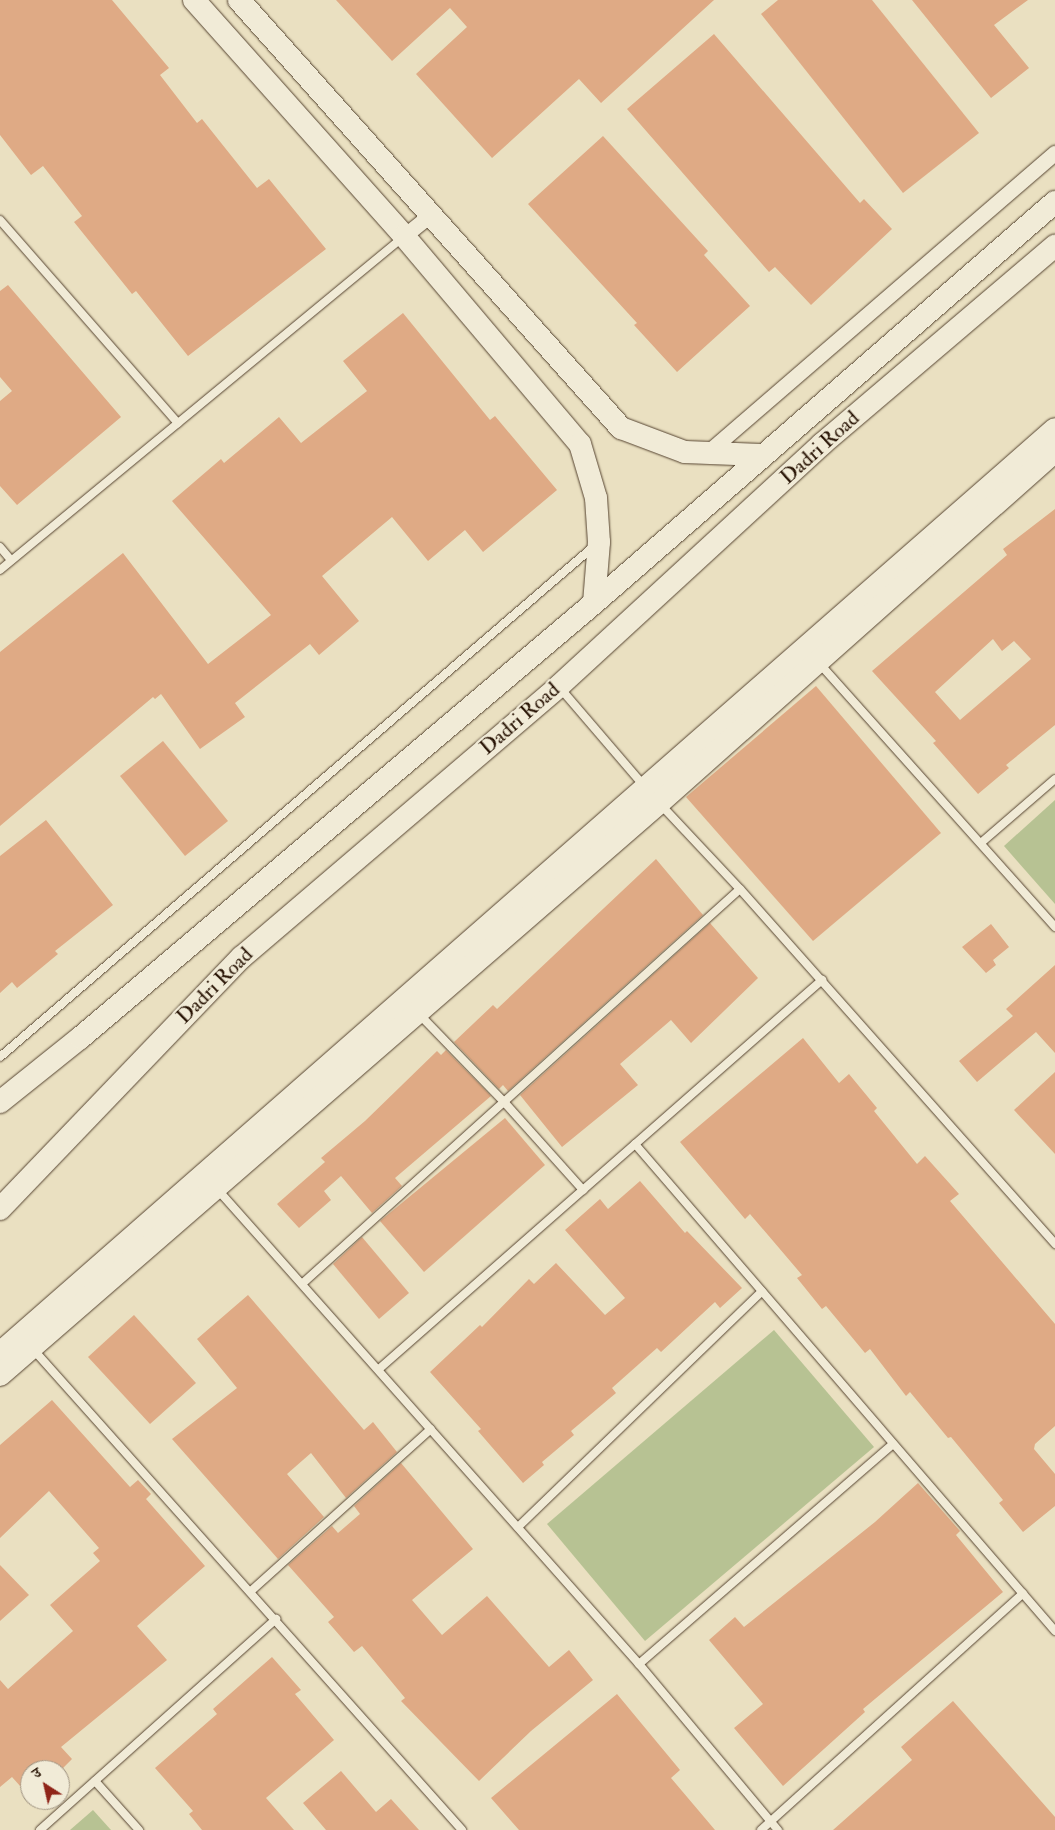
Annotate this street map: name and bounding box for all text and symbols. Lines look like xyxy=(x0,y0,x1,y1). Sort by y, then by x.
street label: Dadri Road xyxy=(775,406,865,490)
street label: Dadri Road xyxy=(475,677,565,761)
street label: Dadri Road xyxy=(172,943,258,1029)
north arrow xyxy=(20,1760,70,1810)
text: उ xyxy=(29,1764,44,1782)

